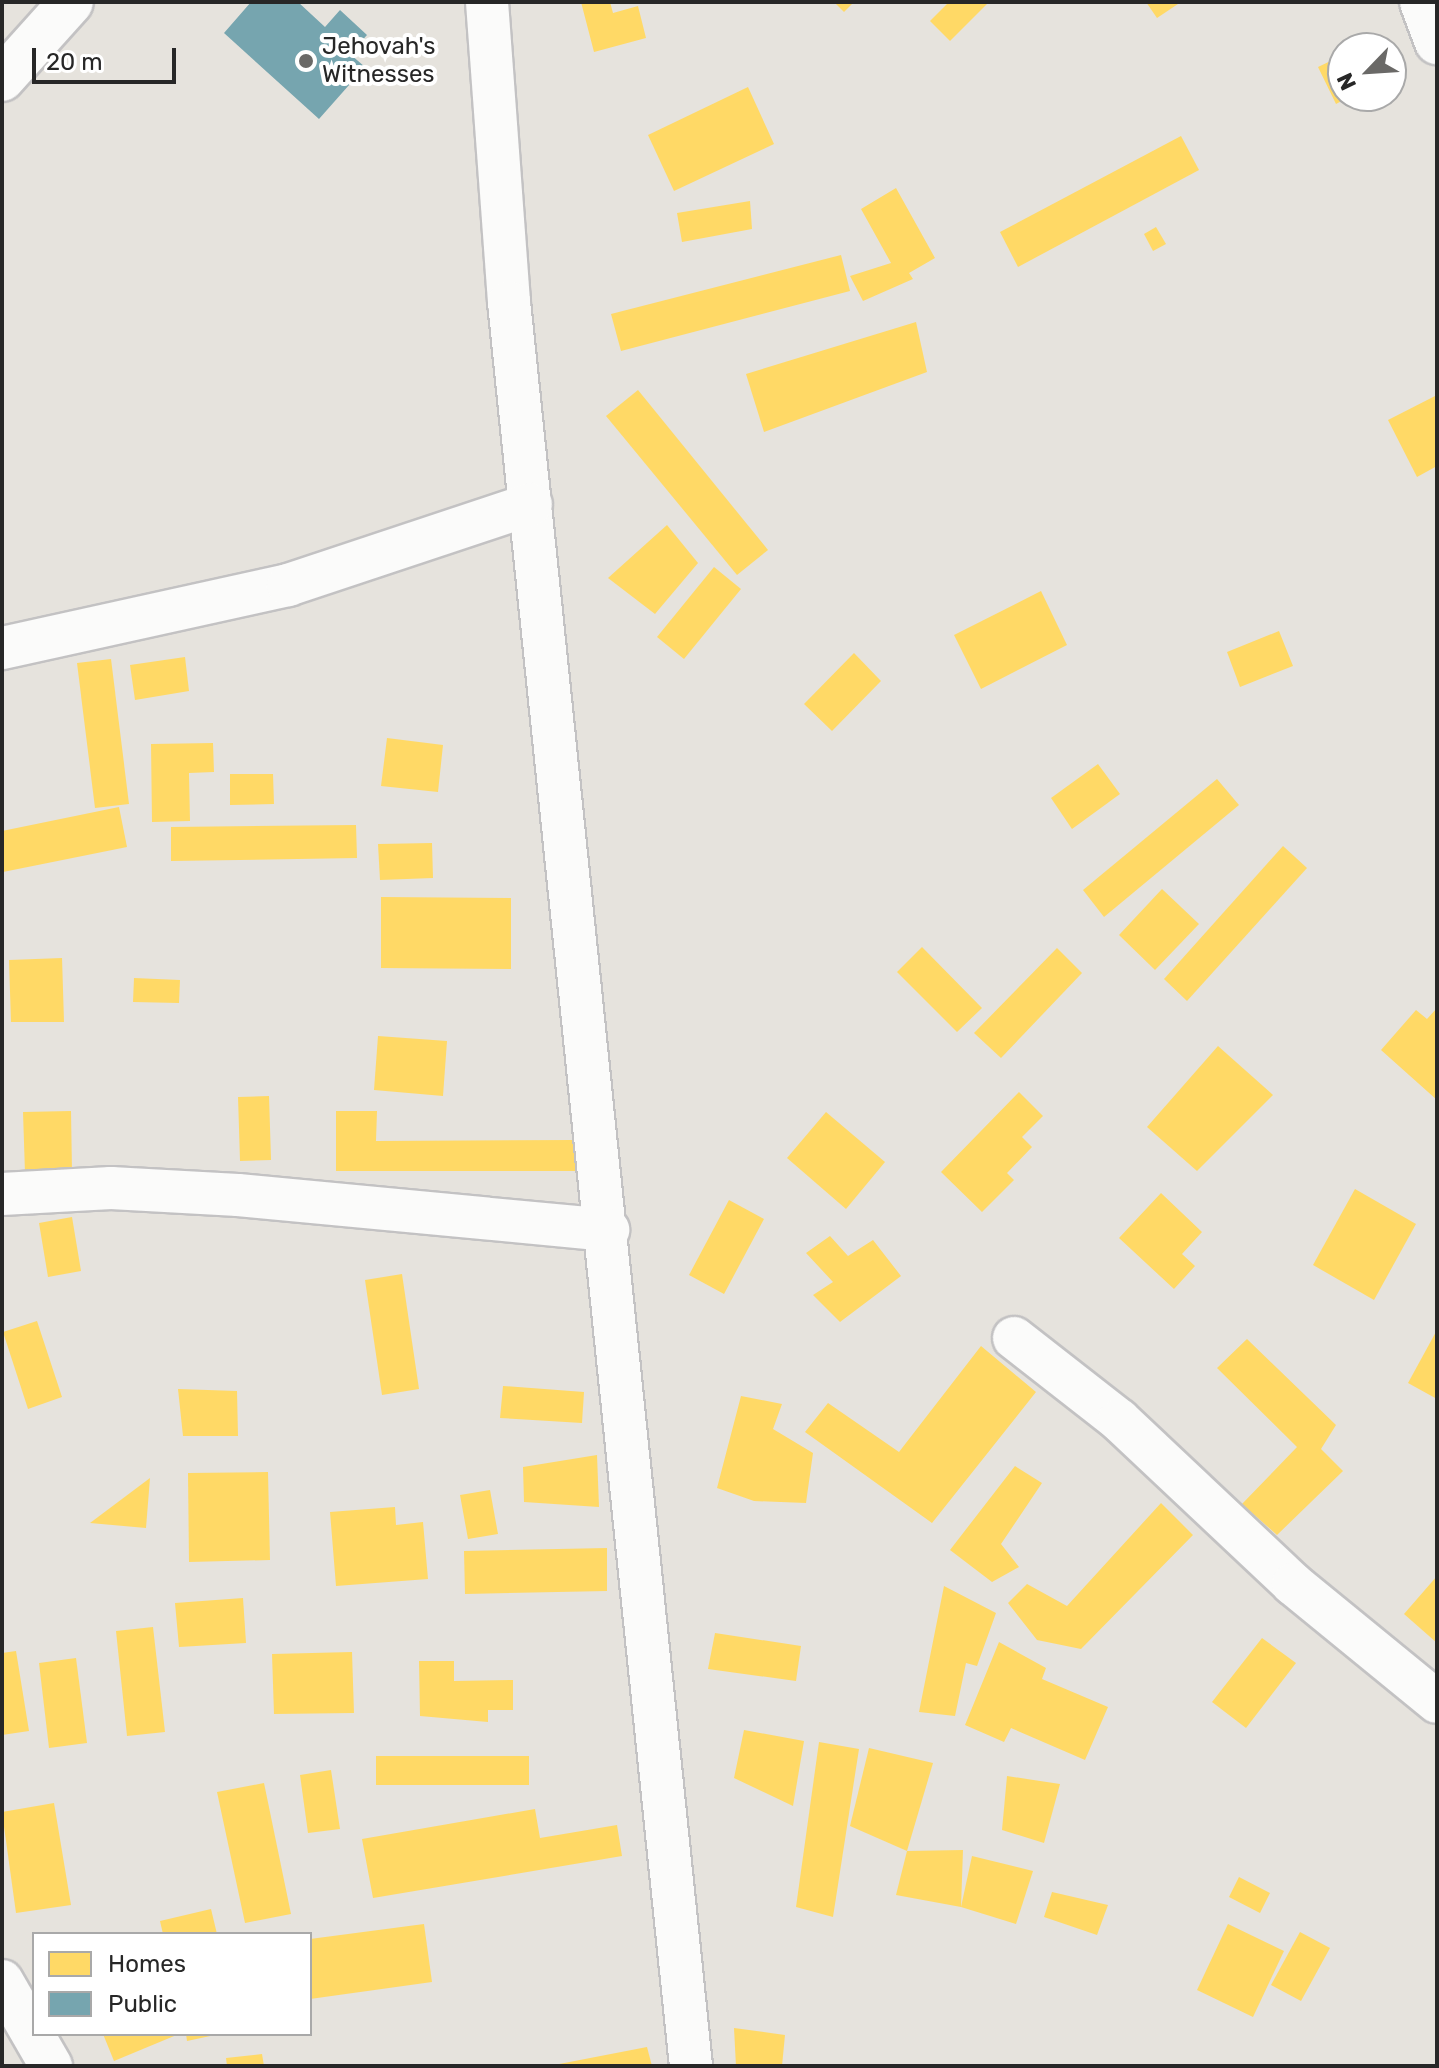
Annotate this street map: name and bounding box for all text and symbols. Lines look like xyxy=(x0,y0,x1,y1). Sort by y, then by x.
scale bar xyxy=(36,32,180,82)
north arrow xyxy=(1327,32,1407,112)
place label: Jehovah's Witnesses xyxy=(322,33,436,89)
text: 20 m xyxy=(46,48,103,76)
marker: Jehovah's Witnesses xyxy=(297,52,315,70)
text: N xyxy=(1331,69,1362,94)
legend xyxy=(32,1932,312,2036)
text: Homes xyxy=(108,1950,186,1978)
text: Public xyxy=(108,1990,177,2018)

